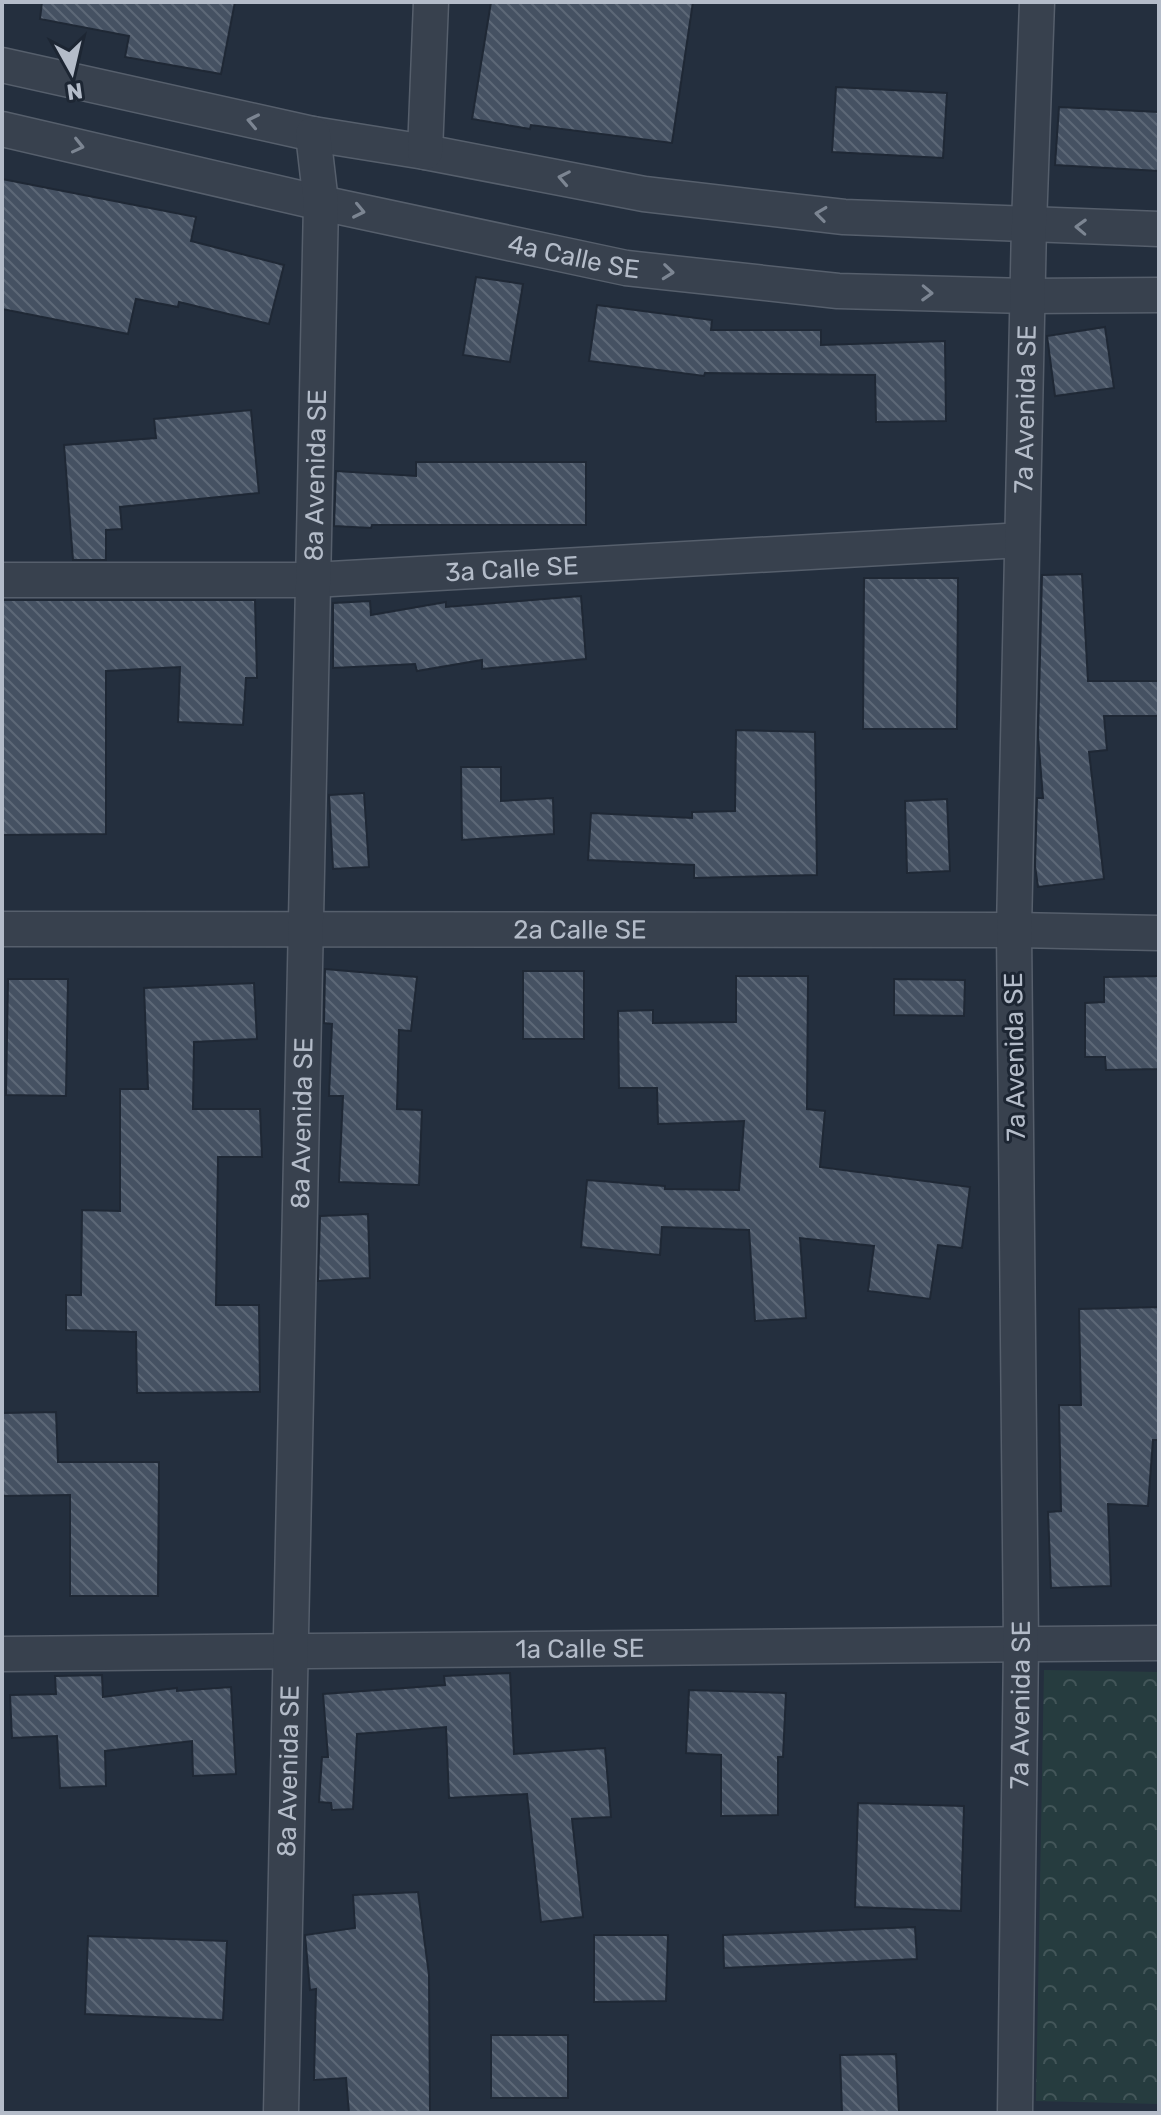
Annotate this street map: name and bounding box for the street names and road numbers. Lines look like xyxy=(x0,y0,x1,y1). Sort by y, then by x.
street label: 4a Calle SE xyxy=(505,228,641,285)
street label: 7a Avenida SE xyxy=(1008,325,1042,494)
street label: 8a Avenida SE xyxy=(298,389,333,562)
street label: 3a Calle SE xyxy=(444,550,579,588)
street label: 2a Calle SE xyxy=(513,914,647,945)
street label: 7a Avenida SE xyxy=(998,972,1032,1142)
street label: 8a Avenida SE xyxy=(284,1037,319,1209)
street label: 7a Avenida SE xyxy=(1004,1621,1037,1790)
street label: 1a Calle SE xyxy=(515,1632,645,1665)
street label: 8a Avenida SE xyxy=(271,1685,305,1857)

